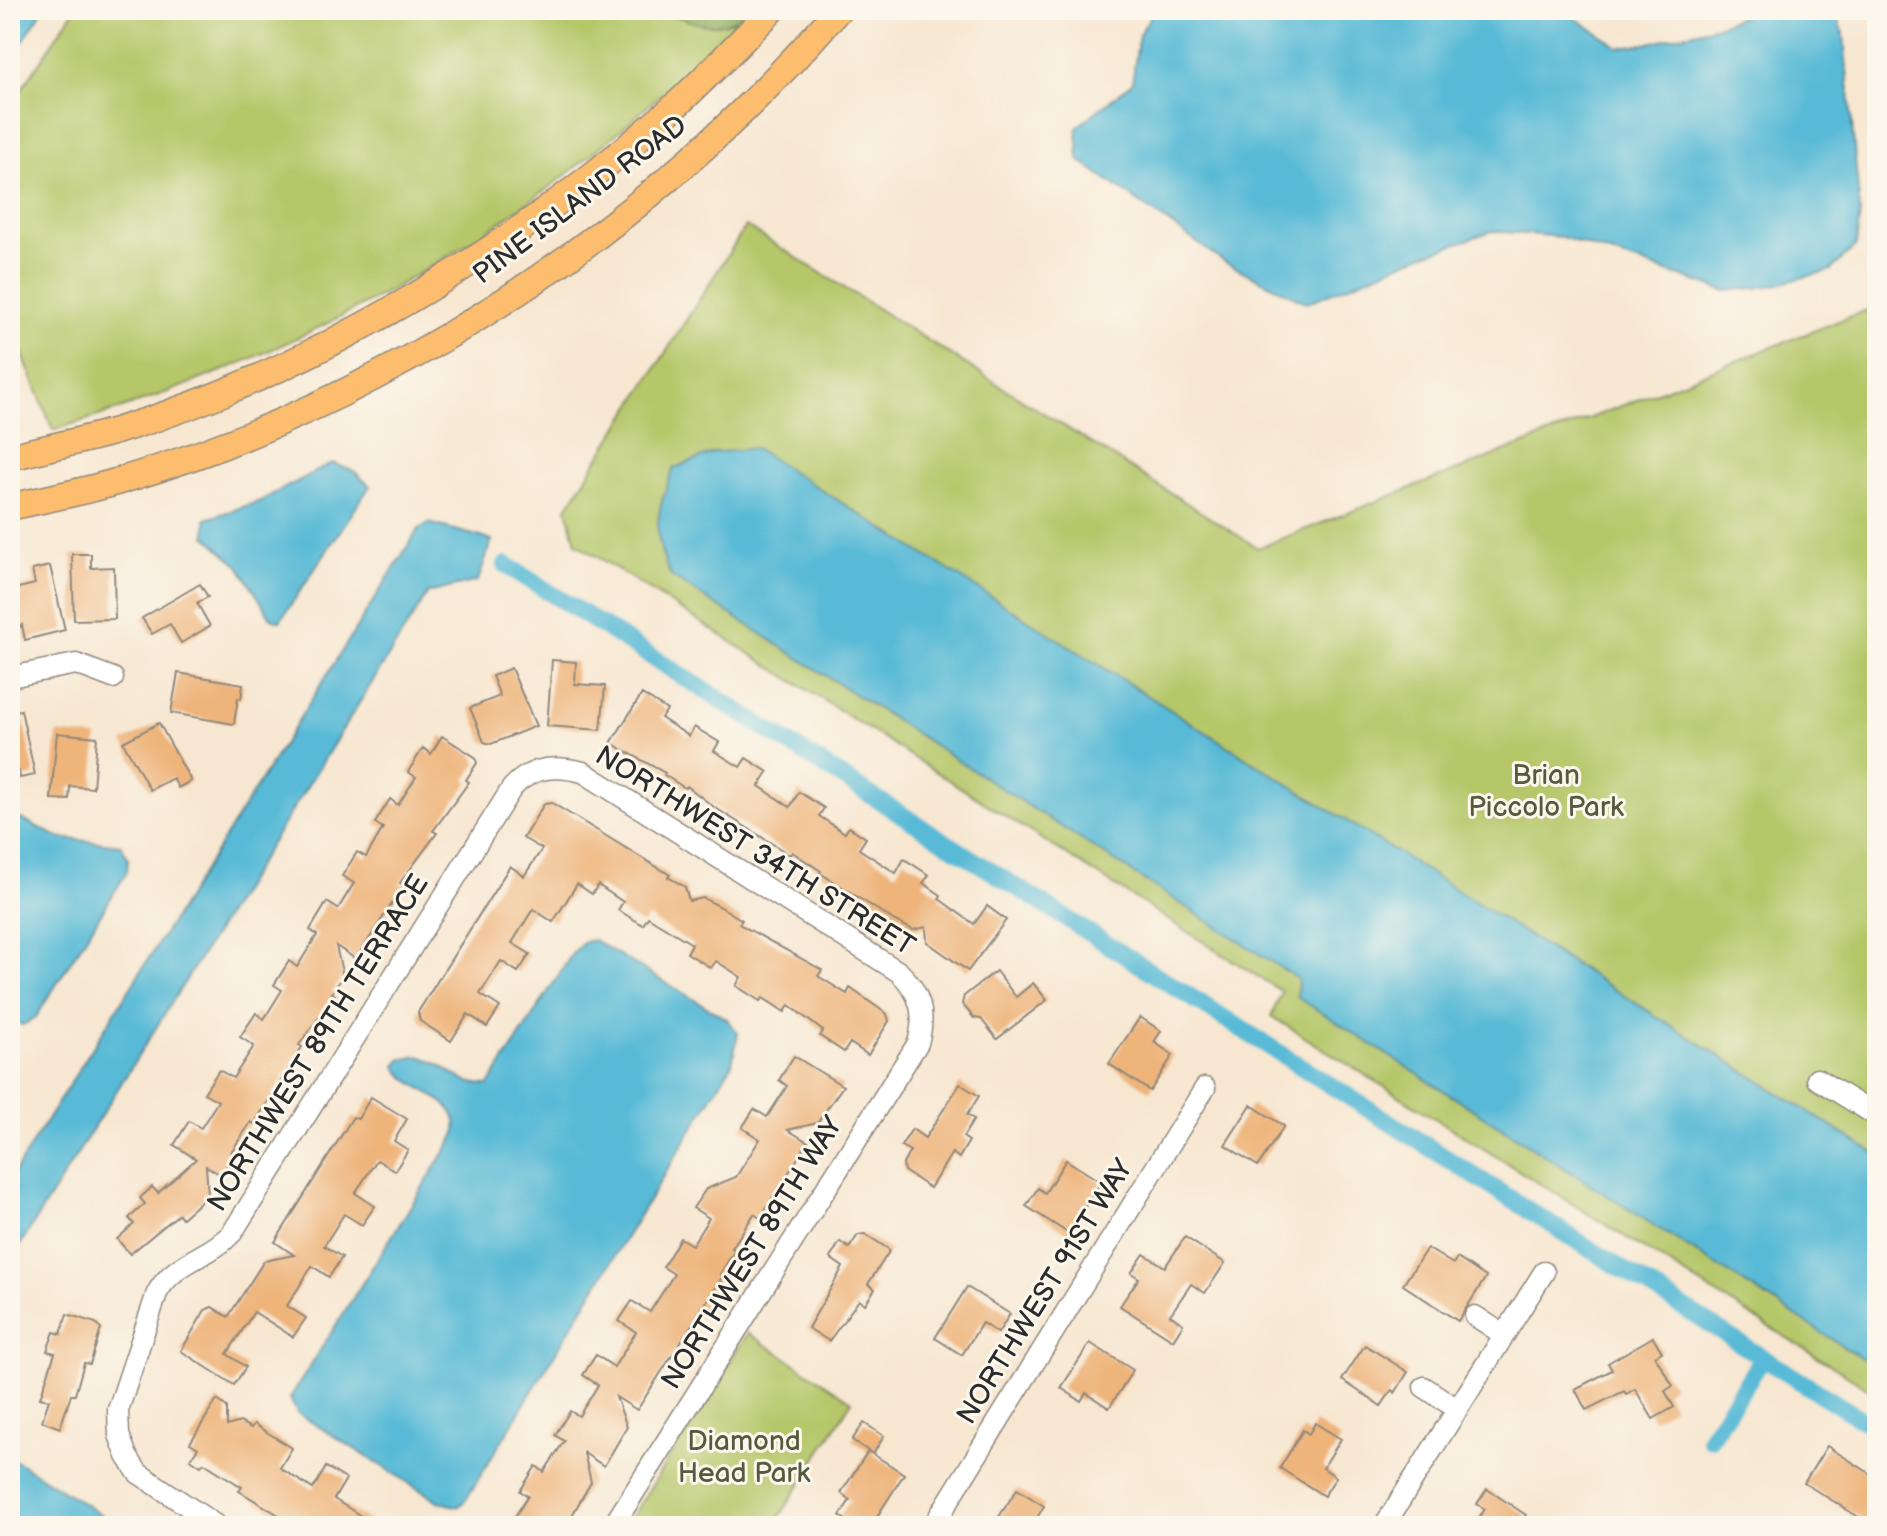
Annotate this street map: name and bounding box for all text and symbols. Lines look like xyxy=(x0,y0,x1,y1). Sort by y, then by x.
street label: PINE ISLAND ROAD xyxy=(467,109,693,291)
street label: NORTHWEST 34TH STREET xyxy=(589,739,921,963)
park label: Brian Piccolo Park xyxy=(1468,759,1624,824)
street label: NORTHWEST 89TH TERRACE xyxy=(200,868,436,1218)
street label: NORTHWEST 89TH WAY xyxy=(655,1110,850,1395)
street label: NORTHWEST 91ST WAY xyxy=(950,1153,1140,1430)
park label: Diamond Head Park xyxy=(678,1425,811,1490)

